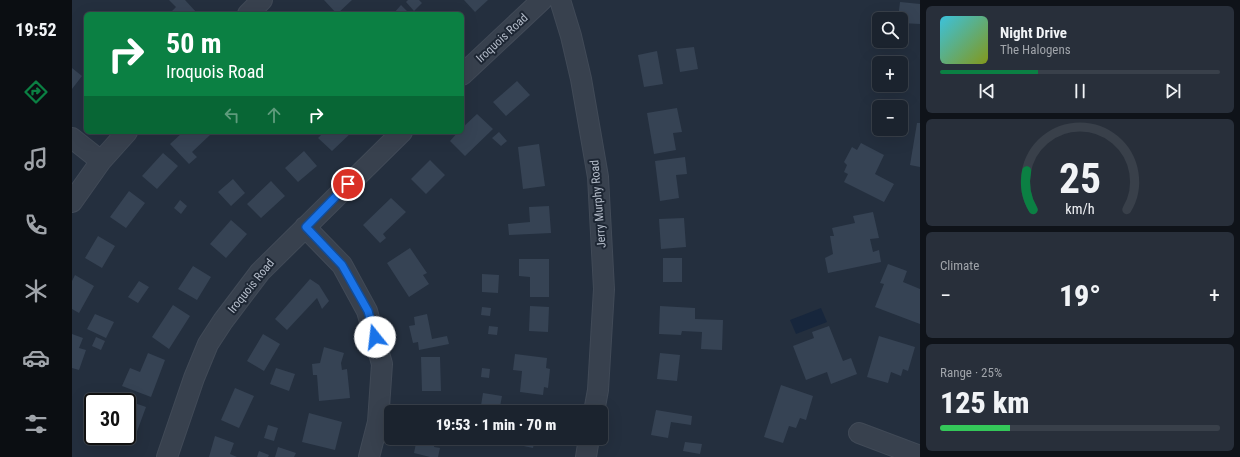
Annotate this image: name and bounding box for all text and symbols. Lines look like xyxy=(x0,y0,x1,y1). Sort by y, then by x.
street label: Iroquois Road xyxy=(473,11,531,65)
map controls xyxy=(872,12,908,136)
button: search xyxy=(872,12,908,48)
text: 19:52 xyxy=(15,19,57,40)
text: Night Drive xyxy=(1000,24,1067,42)
text: 50 m xyxy=(166,27,222,60)
icon: right xyxy=(100,28,152,80)
text: The Halogens xyxy=(1000,42,1071,57)
button: + xyxy=(872,56,908,92)
text: Iroquois Road xyxy=(166,61,264,82)
icon: directions xyxy=(22,78,50,106)
icon: previous xyxy=(976,80,998,102)
icon: pause xyxy=(1069,80,1091,102)
icon: next xyxy=(1162,80,1184,102)
button: − xyxy=(872,100,908,136)
icon: left xyxy=(221,104,243,126)
icon: ahead xyxy=(263,104,285,126)
icon: right xyxy=(305,104,327,126)
icon: music xyxy=(22,145,50,173)
text: 25 xyxy=(1059,154,1101,203)
street label: Jerry Murphy Road xyxy=(587,159,609,249)
pin xyxy=(331,167,365,201)
icon: arrive xyxy=(337,173,359,195)
text: km/h xyxy=(1065,201,1095,217)
icon: phone xyxy=(22,211,50,239)
street label: Iroquois Road xyxy=(225,256,277,316)
text: Climate xyxy=(940,258,979,273)
icon: climate xyxy=(22,277,50,305)
text: 19° xyxy=(1059,278,1101,313)
text: − xyxy=(940,283,951,308)
text: + xyxy=(1209,283,1220,308)
position arrow xyxy=(354,316,396,358)
icon: car xyxy=(22,344,50,372)
text: Range · 25% xyxy=(940,365,1002,380)
text: 125 km xyxy=(940,385,1029,420)
speed limit sign: 30 xyxy=(84,393,136,445)
icon: filters xyxy=(22,410,50,438)
text: 19:53 · 1 min · 70 m xyxy=(436,416,556,434)

